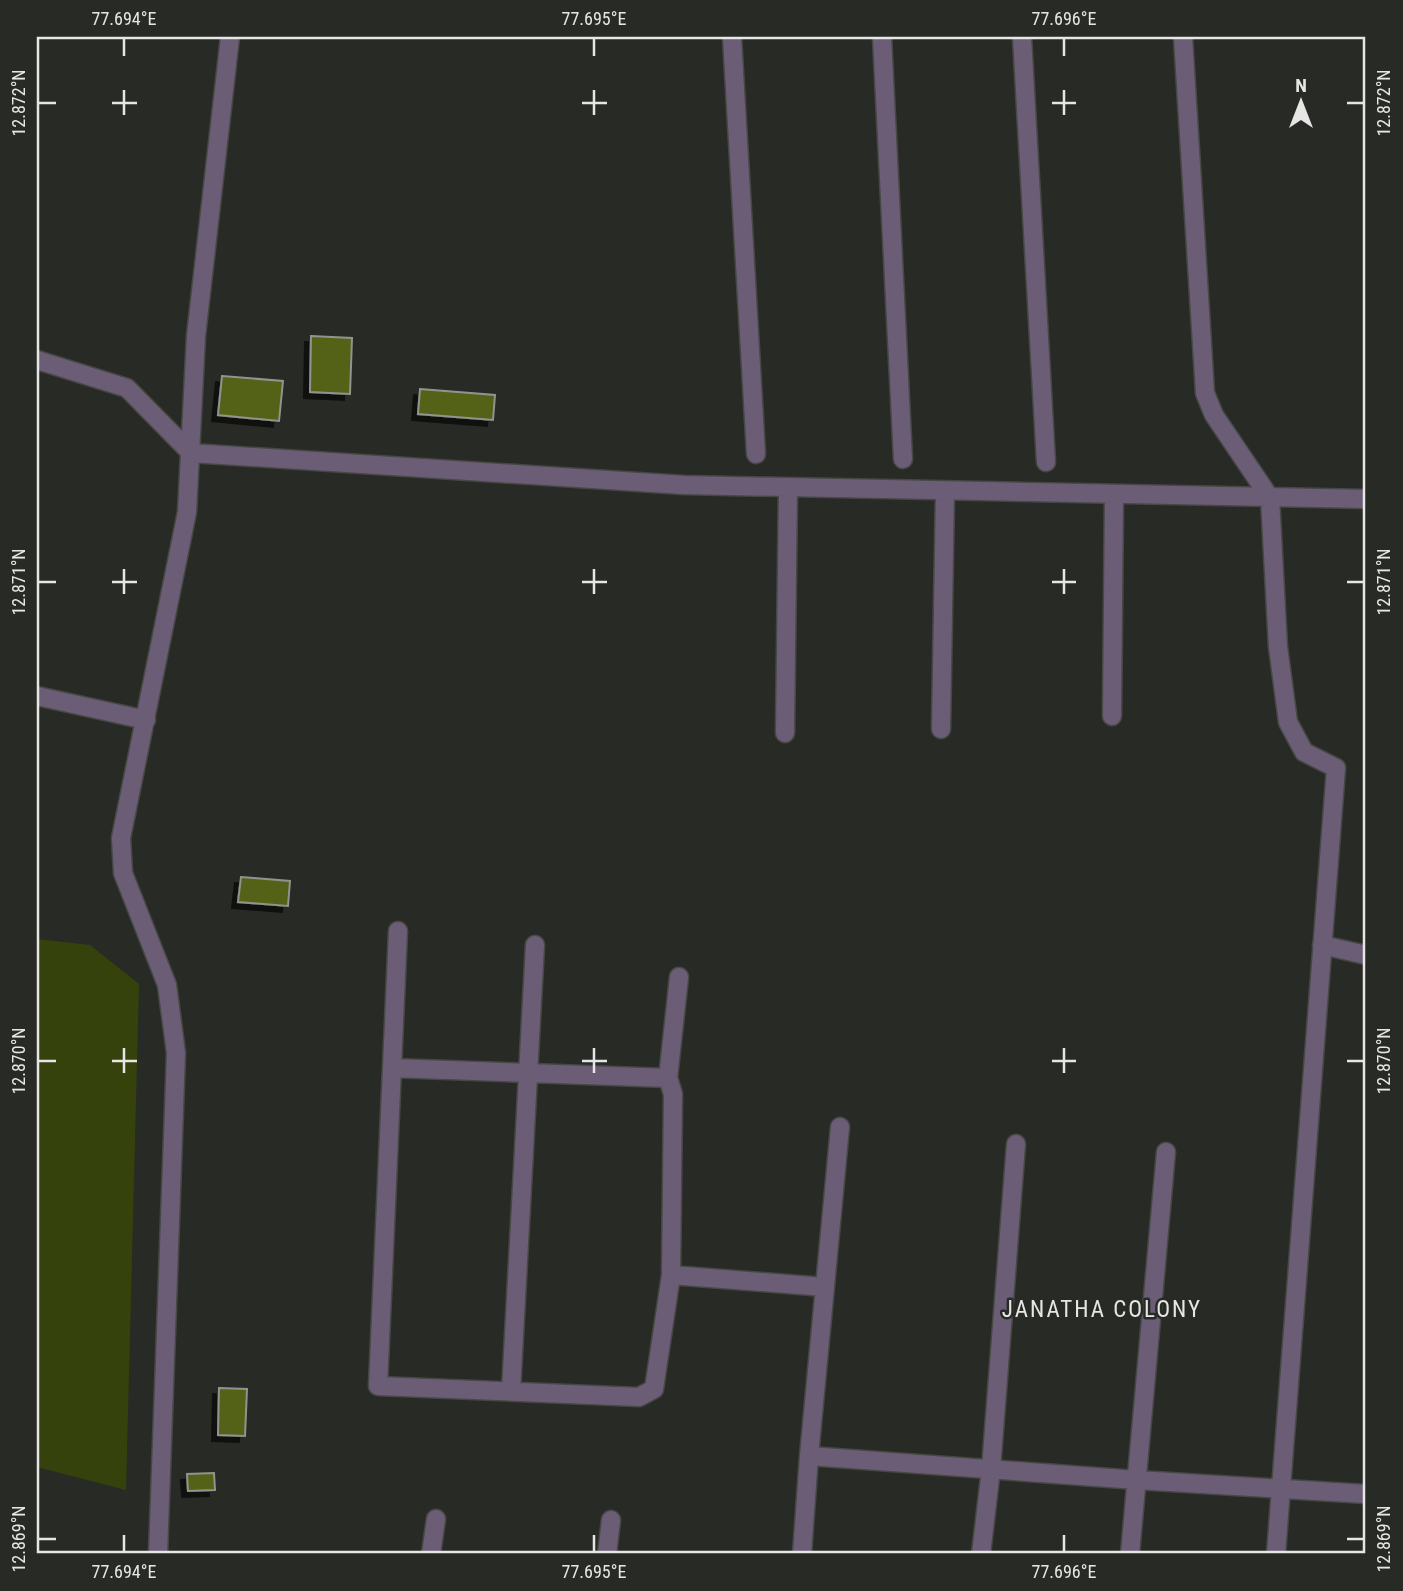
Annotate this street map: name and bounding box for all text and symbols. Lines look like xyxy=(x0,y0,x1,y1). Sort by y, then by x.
text: 77.694°E xyxy=(92,8,156,29)
text: 77.695°E xyxy=(562,8,626,29)
text: 77.696°E xyxy=(1032,8,1096,29)
north arrow xyxy=(1266,66,1336,136)
text: 12.872°N xyxy=(8,69,29,137)
text: 12.872°N xyxy=(1373,69,1394,137)
text: N xyxy=(1295,74,1307,97)
text: 12.871°N xyxy=(8,548,29,616)
text: 12.871°N xyxy=(1373,548,1394,616)
text: 12.870°N xyxy=(8,1027,29,1095)
text: 12.870°N xyxy=(1373,1027,1394,1095)
district label: JANATHA COLONY xyxy=(1002,1296,1202,1323)
text: 12.869°N xyxy=(8,1505,29,1573)
text: 12.869°N xyxy=(1373,1505,1394,1573)
text: 77.694°E xyxy=(92,1561,156,1582)
text: 77.695°E xyxy=(562,1561,626,1582)
text: 77.696°E xyxy=(1032,1561,1096,1582)

